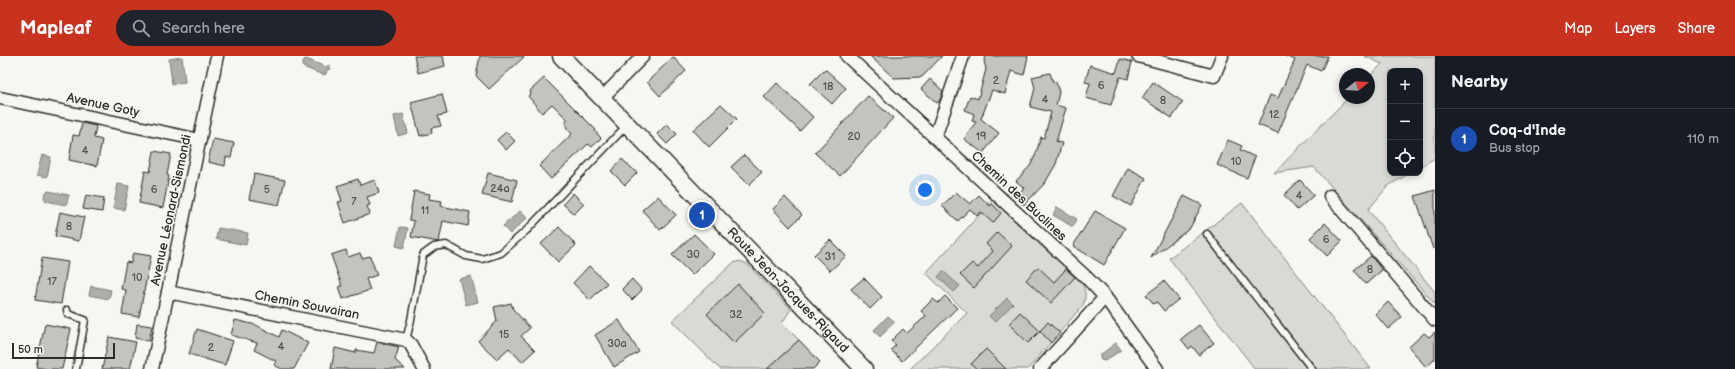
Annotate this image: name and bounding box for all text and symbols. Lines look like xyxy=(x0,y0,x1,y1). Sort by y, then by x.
search box xyxy=(116,10,396,46)
text: Mapleaf xyxy=(20,17,92,40)
icon: search xyxy=(130,17,152,39)
text: Search here xyxy=(162,19,245,38)
text: Map xyxy=(1564,20,1592,37)
text: Layers xyxy=(1614,20,1656,37)
text: Share xyxy=(1678,20,1715,37)
north arrow xyxy=(1339,68,1375,104)
map controls xyxy=(1387,68,1423,176)
button: + xyxy=(1387,68,1423,104)
text: Nearby xyxy=(1451,72,1508,92)
house number: 2 xyxy=(993,74,1000,87)
house number: 6 xyxy=(1098,79,1105,92)
house number: 18 xyxy=(823,80,833,93)
street label: Avenue Goty xyxy=(65,89,141,121)
house number: 4 xyxy=(1042,93,1049,106)
house number: 8 xyxy=(1160,94,1166,107)
button: − xyxy=(1387,104,1423,140)
house number: 12 xyxy=(1269,108,1280,121)
text: Coq-d'Inde xyxy=(1489,121,1566,140)
house number: 20 xyxy=(848,130,861,143)
house number: 19 xyxy=(976,130,986,143)
text: 1 xyxy=(1461,131,1467,147)
text: 110 m xyxy=(1687,131,1719,147)
street label: Avenue Léonard-Sismondi xyxy=(147,133,195,287)
button: locate xyxy=(1387,140,1423,176)
text: Bus stop xyxy=(1489,140,1540,156)
house number: 4 xyxy=(82,144,89,157)
street label: Chemin des Buclines xyxy=(968,148,1070,245)
house number: 10 xyxy=(1231,155,1242,168)
your location xyxy=(915,180,935,200)
house number: 24a xyxy=(490,182,510,195)
house number: 6 xyxy=(151,183,158,196)
house number: 5 xyxy=(264,183,270,196)
house number: 4 xyxy=(1296,189,1303,202)
house number: 7 xyxy=(351,195,357,208)
pin: 1 xyxy=(689,200,715,230)
house number: 11 xyxy=(421,204,429,217)
house number: 8 xyxy=(66,220,72,233)
street label: Route Jean-Jacques-Rigaud xyxy=(724,224,852,356)
house number: 6 xyxy=(1323,233,1330,246)
house number: 30 xyxy=(686,248,700,261)
house number: 31 xyxy=(824,250,836,263)
house number: 8 xyxy=(1367,263,1373,276)
house number: 10 xyxy=(132,271,143,284)
house number: 17 xyxy=(47,275,57,288)
street label: Chemin Souvairan xyxy=(253,287,361,323)
house number: 32 xyxy=(729,308,743,321)
house number: 15 xyxy=(499,328,509,341)
house number: 30a xyxy=(607,337,627,350)
house number: 4 xyxy=(278,340,285,353)
scale bar xyxy=(12,341,115,360)
house number: 2 xyxy=(208,341,215,354)
text: 50 m xyxy=(18,343,43,356)

